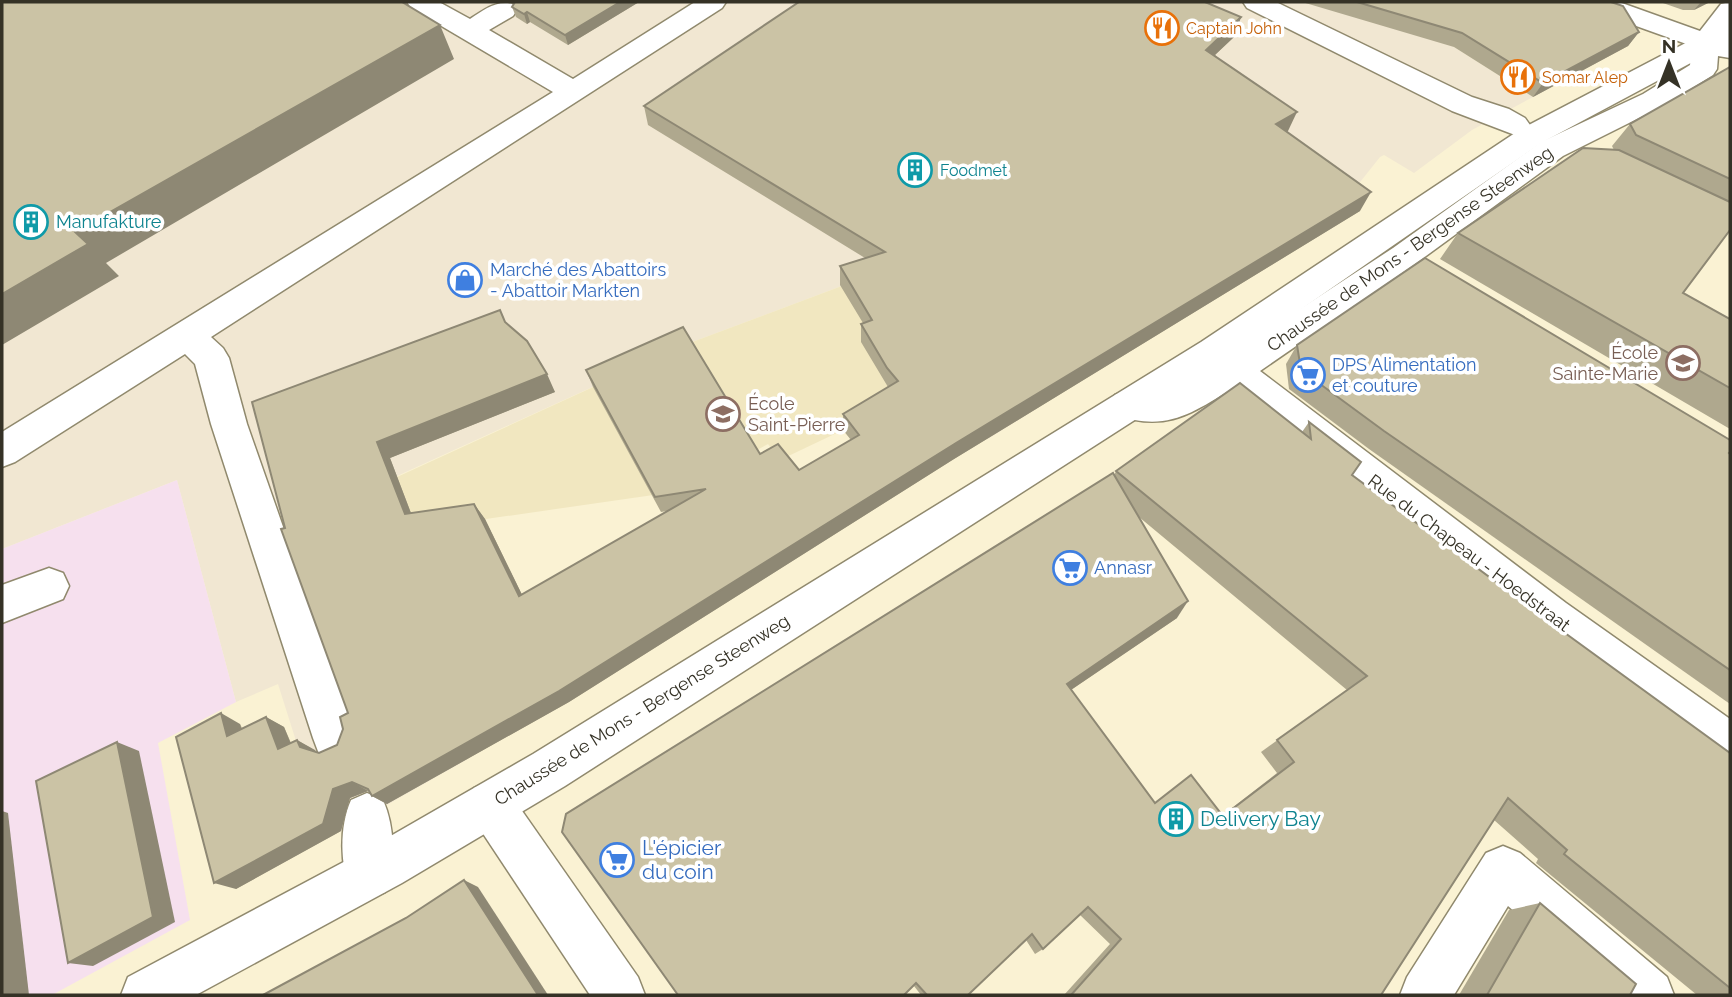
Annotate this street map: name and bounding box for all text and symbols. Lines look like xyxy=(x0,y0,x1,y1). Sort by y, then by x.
restaurant icon: Captain John xyxy=(1143,9,1181,47)
place label: Captain John xyxy=(1186,19,1282,38)
north arrow xyxy=(1634,28,1704,98)
text: N xyxy=(1662,35,1676,57)
restaurant icon: Somar Alep xyxy=(1499,58,1537,96)
place label: Somar Alep xyxy=(1542,68,1628,87)
street label: Chaussée de Mons - Bergense Steenweg xyxy=(1263,141,1557,356)
building icon: Foodmet xyxy=(896,151,934,189)
place label: Foodmet xyxy=(940,161,1008,180)
building icon: Manufakture xyxy=(12,203,50,241)
place label: Manufakture xyxy=(56,211,162,232)
place label: Marché des Abattoirs - Abattoir Markten xyxy=(490,259,666,301)
shop icon: Marché des Abattoirs - Abattoir Markten xyxy=(446,261,484,299)
place label: École Sainte-Marie xyxy=(1553,341,1658,384)
school or university icon: École Sainte-Marie xyxy=(1664,344,1702,382)
place label: DPS Alimentation et couture xyxy=(1332,354,1476,396)
supermarket icon: DPS Alimentation et couture xyxy=(1289,356,1327,394)
place label: École Saint-Pierre xyxy=(748,392,846,435)
school or university icon: École Saint-Pierre xyxy=(704,395,742,433)
street label: Rue du Chapeau - Hoedstraat xyxy=(1364,470,1575,636)
supermarket icon: Annasr xyxy=(1051,549,1089,587)
place label: Annasr xyxy=(1094,557,1153,578)
street label: Chaussée de Mons - Bergense Steenweg xyxy=(490,610,793,810)
building icon: Delivery Bay xyxy=(1157,800,1195,838)
place label: Delivery Bay xyxy=(1200,806,1321,831)
place label: L'épicier du coin xyxy=(642,835,722,884)
supermarket icon: L'épicier du coin xyxy=(598,841,636,879)

